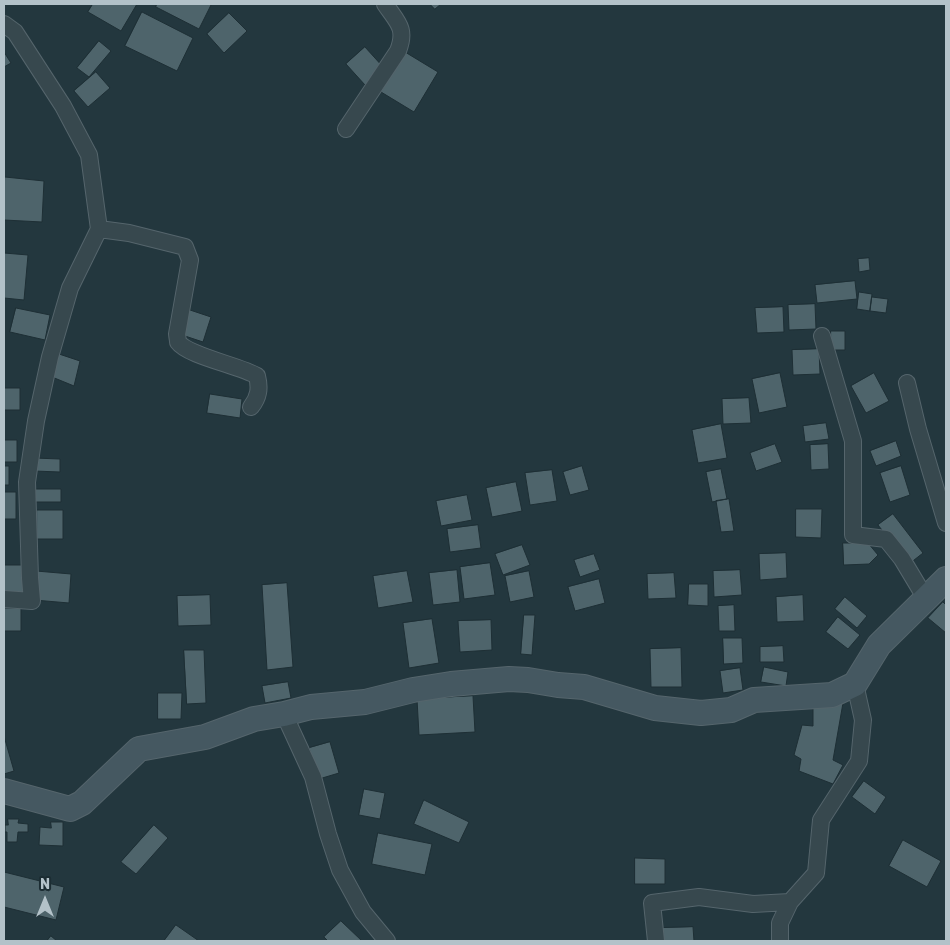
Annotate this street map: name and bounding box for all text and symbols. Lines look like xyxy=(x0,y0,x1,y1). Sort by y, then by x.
north arrow xyxy=(20,875,70,925)
text: N xyxy=(40,876,50,893)

